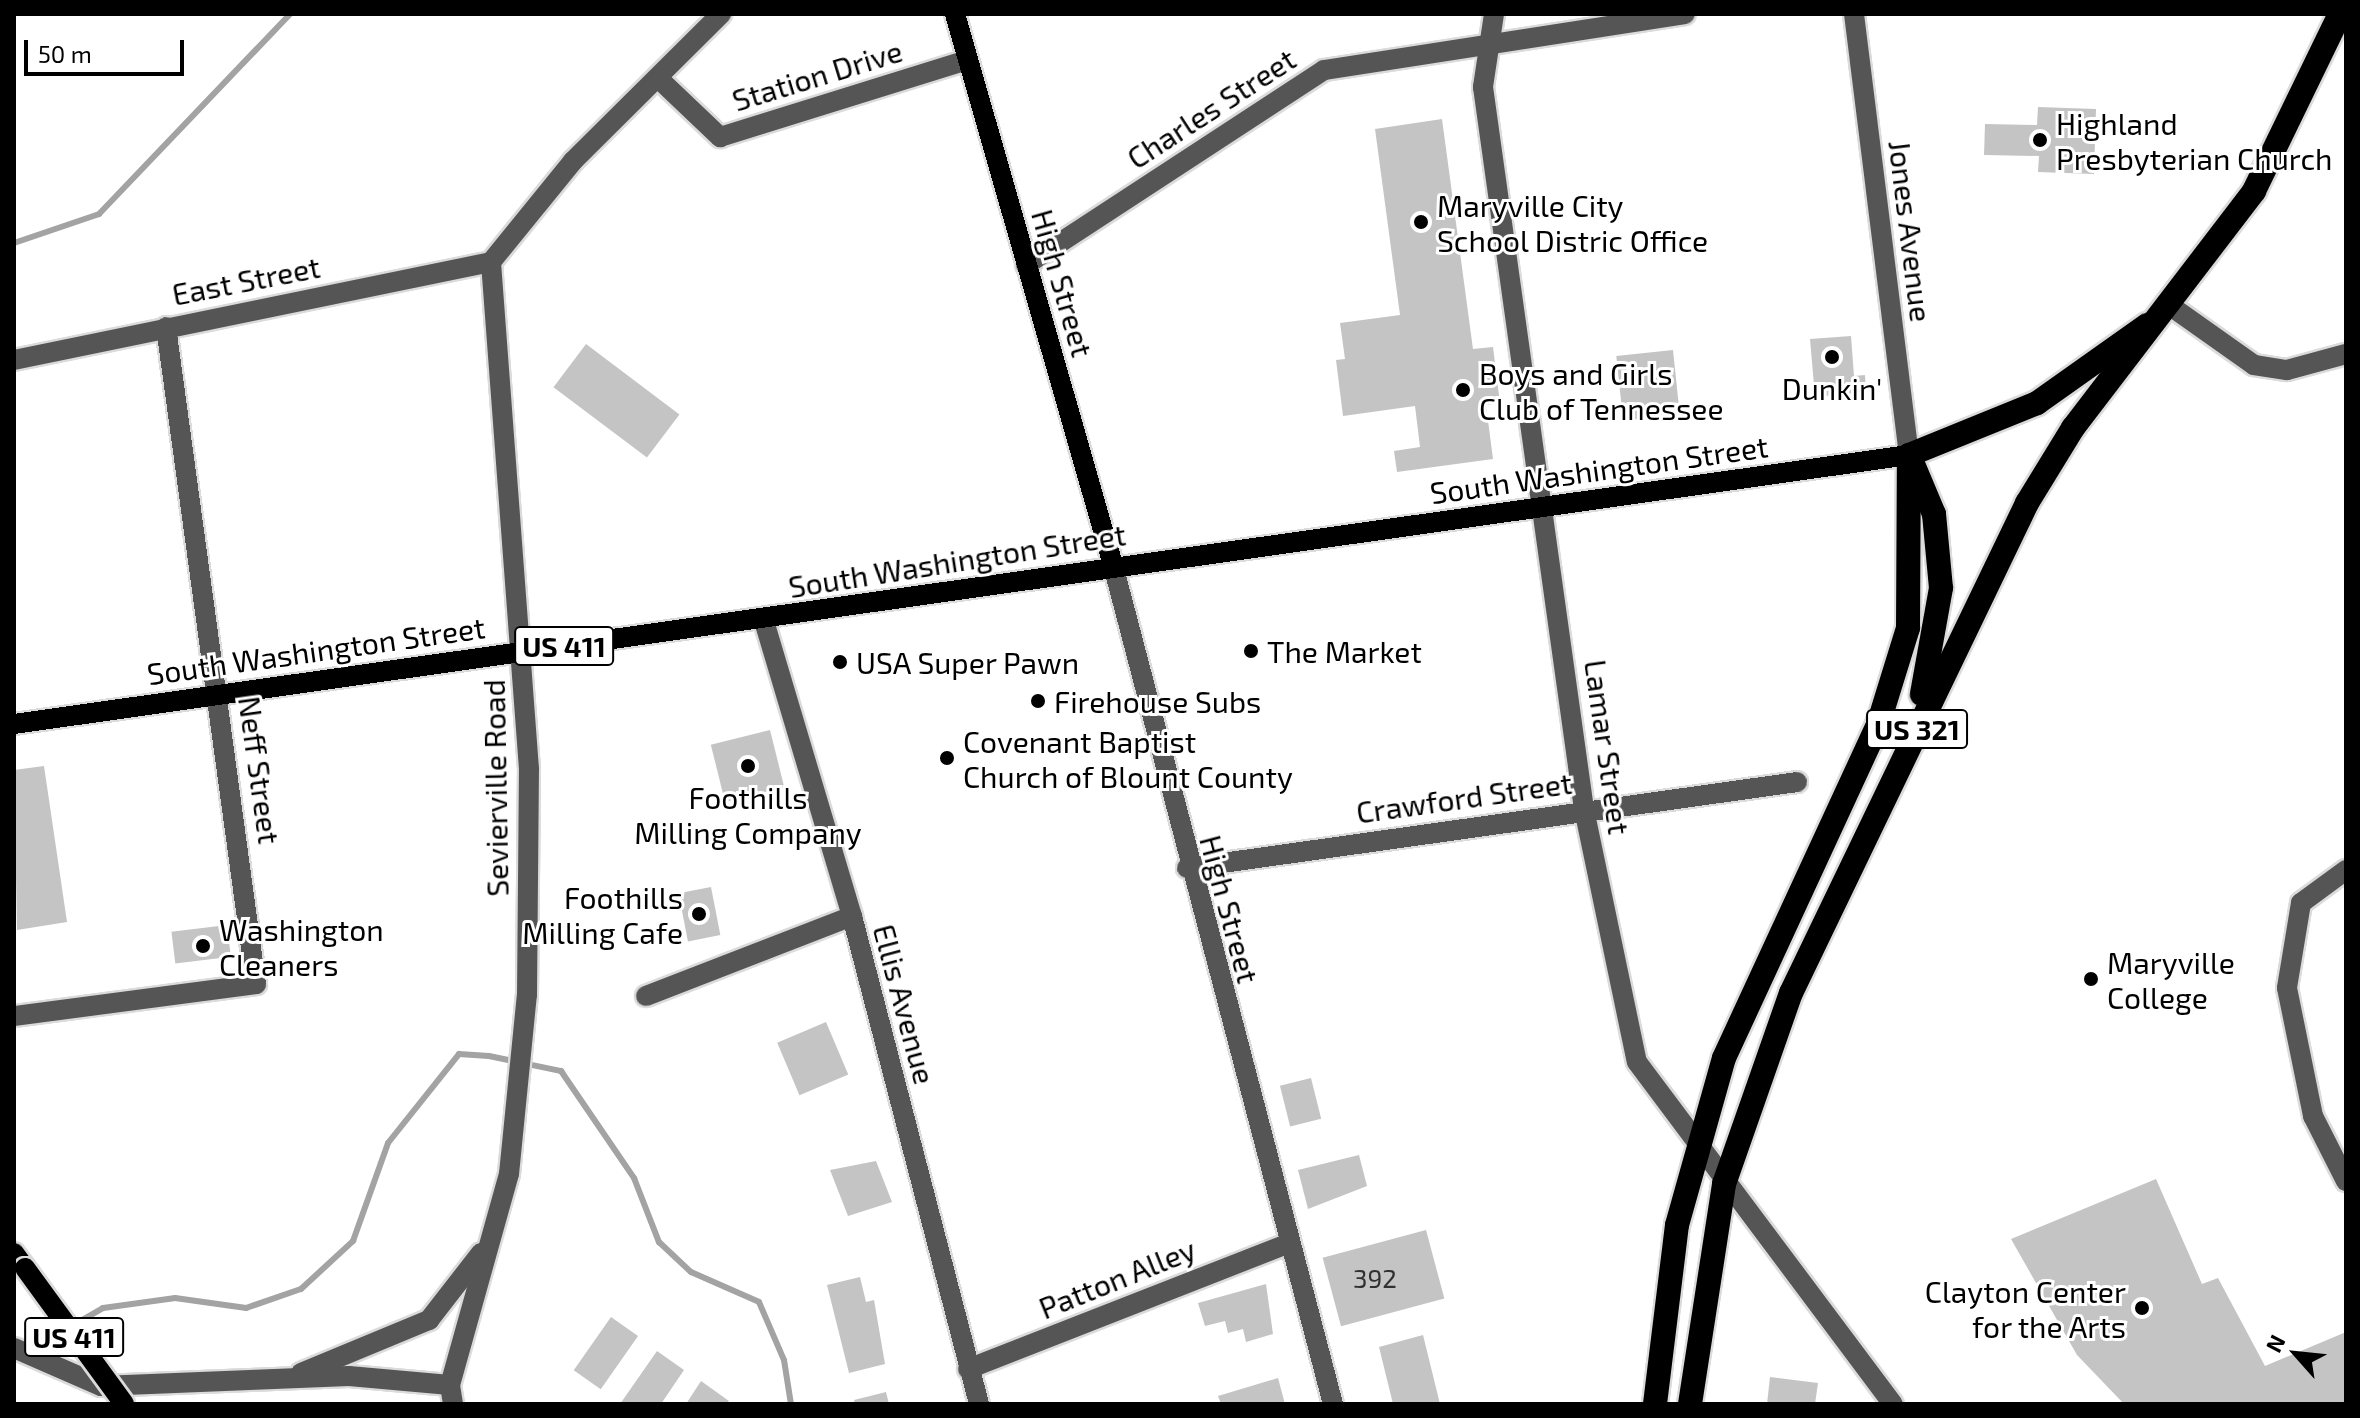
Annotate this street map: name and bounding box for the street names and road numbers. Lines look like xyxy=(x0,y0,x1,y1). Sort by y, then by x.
street label: Station Drive xyxy=(728,32,906,118)
street label: Charles Street xyxy=(1120,40,1302,176)
street label: Jones Avenue xyxy=(1882,138,1940,324)
street label: High Street xyxy=(1025,205,1101,361)
street label: East Street xyxy=(169,248,323,312)
street label: South Washington Street xyxy=(1428,427,1770,511)
street label: South Washington Street xyxy=(786,516,1128,604)
street label: South Washington Street xyxy=(145,608,487,692)
road number: US 411 xyxy=(514,622,614,670)
street label: Lamar Street xyxy=(1578,657,1638,837)
street label: Sevierville Road xyxy=(475,679,515,897)
street label: Neff Street xyxy=(232,694,288,846)
road number: US 321 xyxy=(1865,705,1969,753)
street label: Crawford Street xyxy=(1354,764,1574,830)
street label: High Street xyxy=(1193,831,1267,987)
street label: Ellis Avenue xyxy=(866,920,944,1088)
street label: Patton Alley xyxy=(1033,1230,1201,1326)
road number: US 411 xyxy=(24,1313,124,1361)

